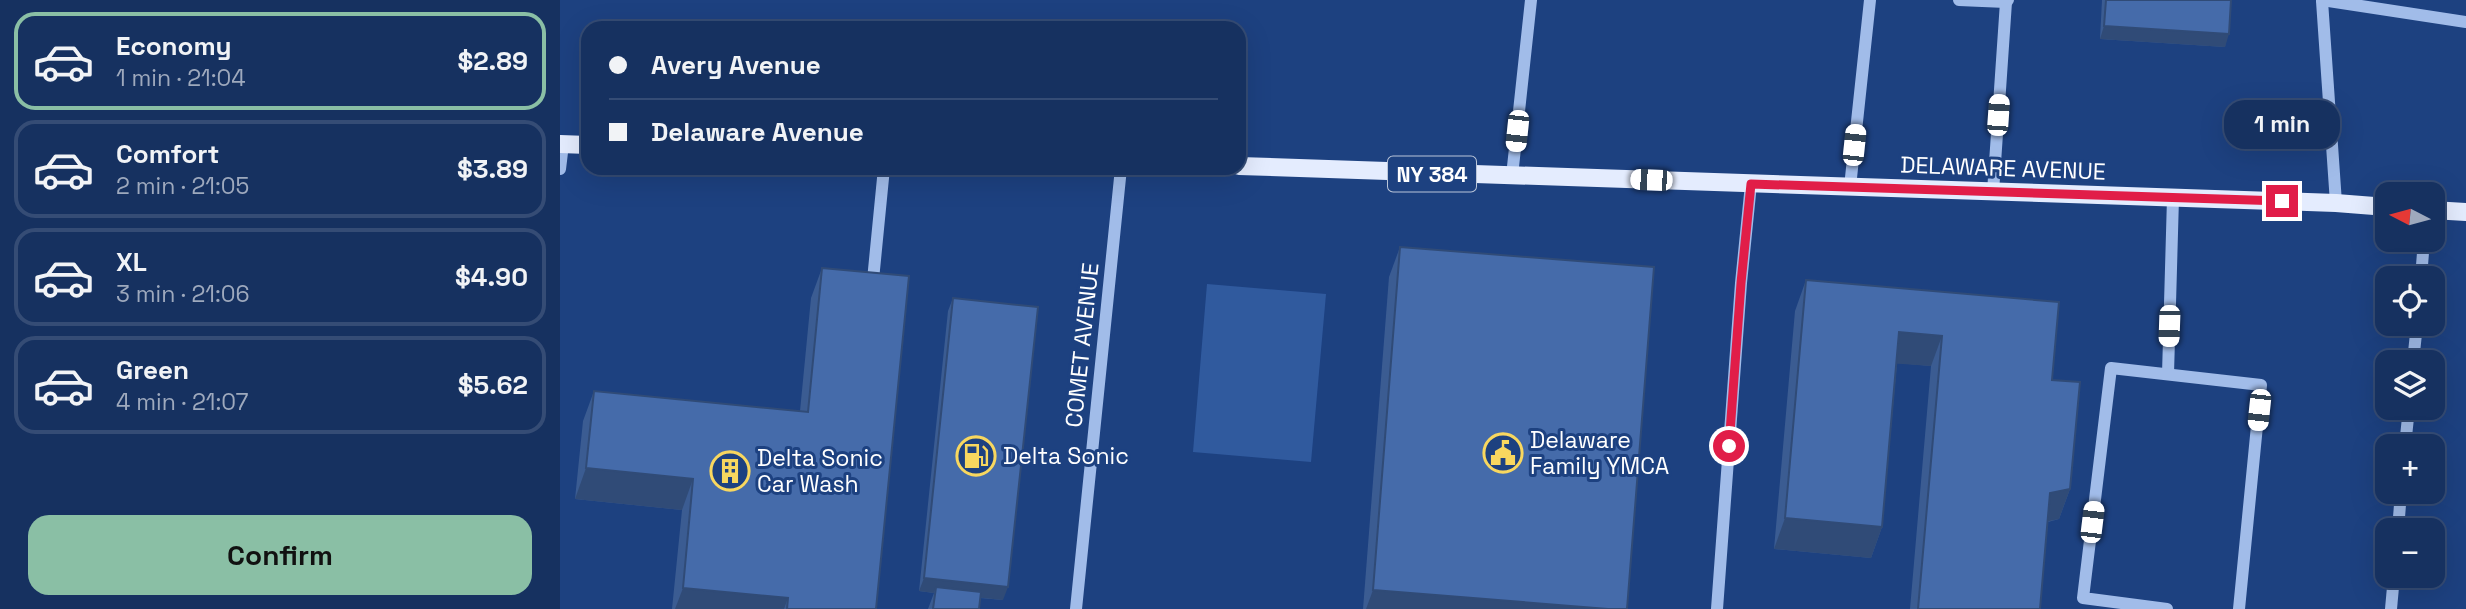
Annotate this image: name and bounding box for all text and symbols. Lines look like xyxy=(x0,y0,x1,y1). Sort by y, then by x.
text: Economy xyxy=(116,29,232,63)
icon: car xyxy=(32,30,95,93)
text: $2.89 xyxy=(457,44,528,78)
text: Avery Avenue xyxy=(651,48,821,82)
text: 1 min · 21:04 xyxy=(116,63,246,93)
car xyxy=(1987,93,2010,137)
callout: 1 min xyxy=(2224,100,2340,148)
car xyxy=(1505,109,1530,153)
text: 1 min xyxy=(2254,109,2310,139)
text: Delaware Avenue xyxy=(651,115,864,149)
car xyxy=(1842,123,1867,167)
text: Comfort xyxy=(116,137,219,171)
icon: car xyxy=(32,138,95,201)
street label: DELAWARE AVENUE xyxy=(1900,149,2106,187)
text: $3.89 xyxy=(457,152,528,186)
road number: NY 384 xyxy=(1388,156,1476,192)
car xyxy=(1630,169,1673,191)
text: 2 min · 21:05 xyxy=(116,171,249,201)
north arrow xyxy=(2375,182,2445,252)
map controls xyxy=(2375,182,2445,588)
route end xyxy=(2266,185,2298,217)
text: XL xyxy=(116,245,147,279)
icon: car xyxy=(32,246,95,309)
text: $4.90 xyxy=(455,260,528,294)
street label: COMET AVENUE xyxy=(1058,261,1106,429)
button: locate xyxy=(2375,266,2445,336)
text: 3 min · 21:06 xyxy=(116,279,250,309)
car xyxy=(2158,305,2181,347)
button: layers xyxy=(2375,350,2445,420)
text: Green xyxy=(116,353,189,387)
icon: car xyxy=(32,354,95,417)
text: $5.62 xyxy=(458,368,528,402)
text: 4 min · 21:07 xyxy=(116,387,249,417)
car xyxy=(2247,388,2272,432)
place label: Delaware Family YMCA xyxy=(1530,425,1669,481)
route start xyxy=(1713,430,1745,462)
public building icon: Delaware Family YMCA xyxy=(1482,432,1524,474)
button: + xyxy=(2375,434,2445,504)
fuel station icon: Delta Sonic xyxy=(955,435,997,477)
place label: Delta Sonic xyxy=(1003,441,1129,471)
place label: Delta Sonic Car Wash xyxy=(757,443,883,499)
building icon: Delta Sonic Car Wash xyxy=(709,450,751,492)
car xyxy=(2080,500,2105,544)
button: Confirm xyxy=(28,515,532,595)
button: − xyxy=(2375,518,2445,588)

